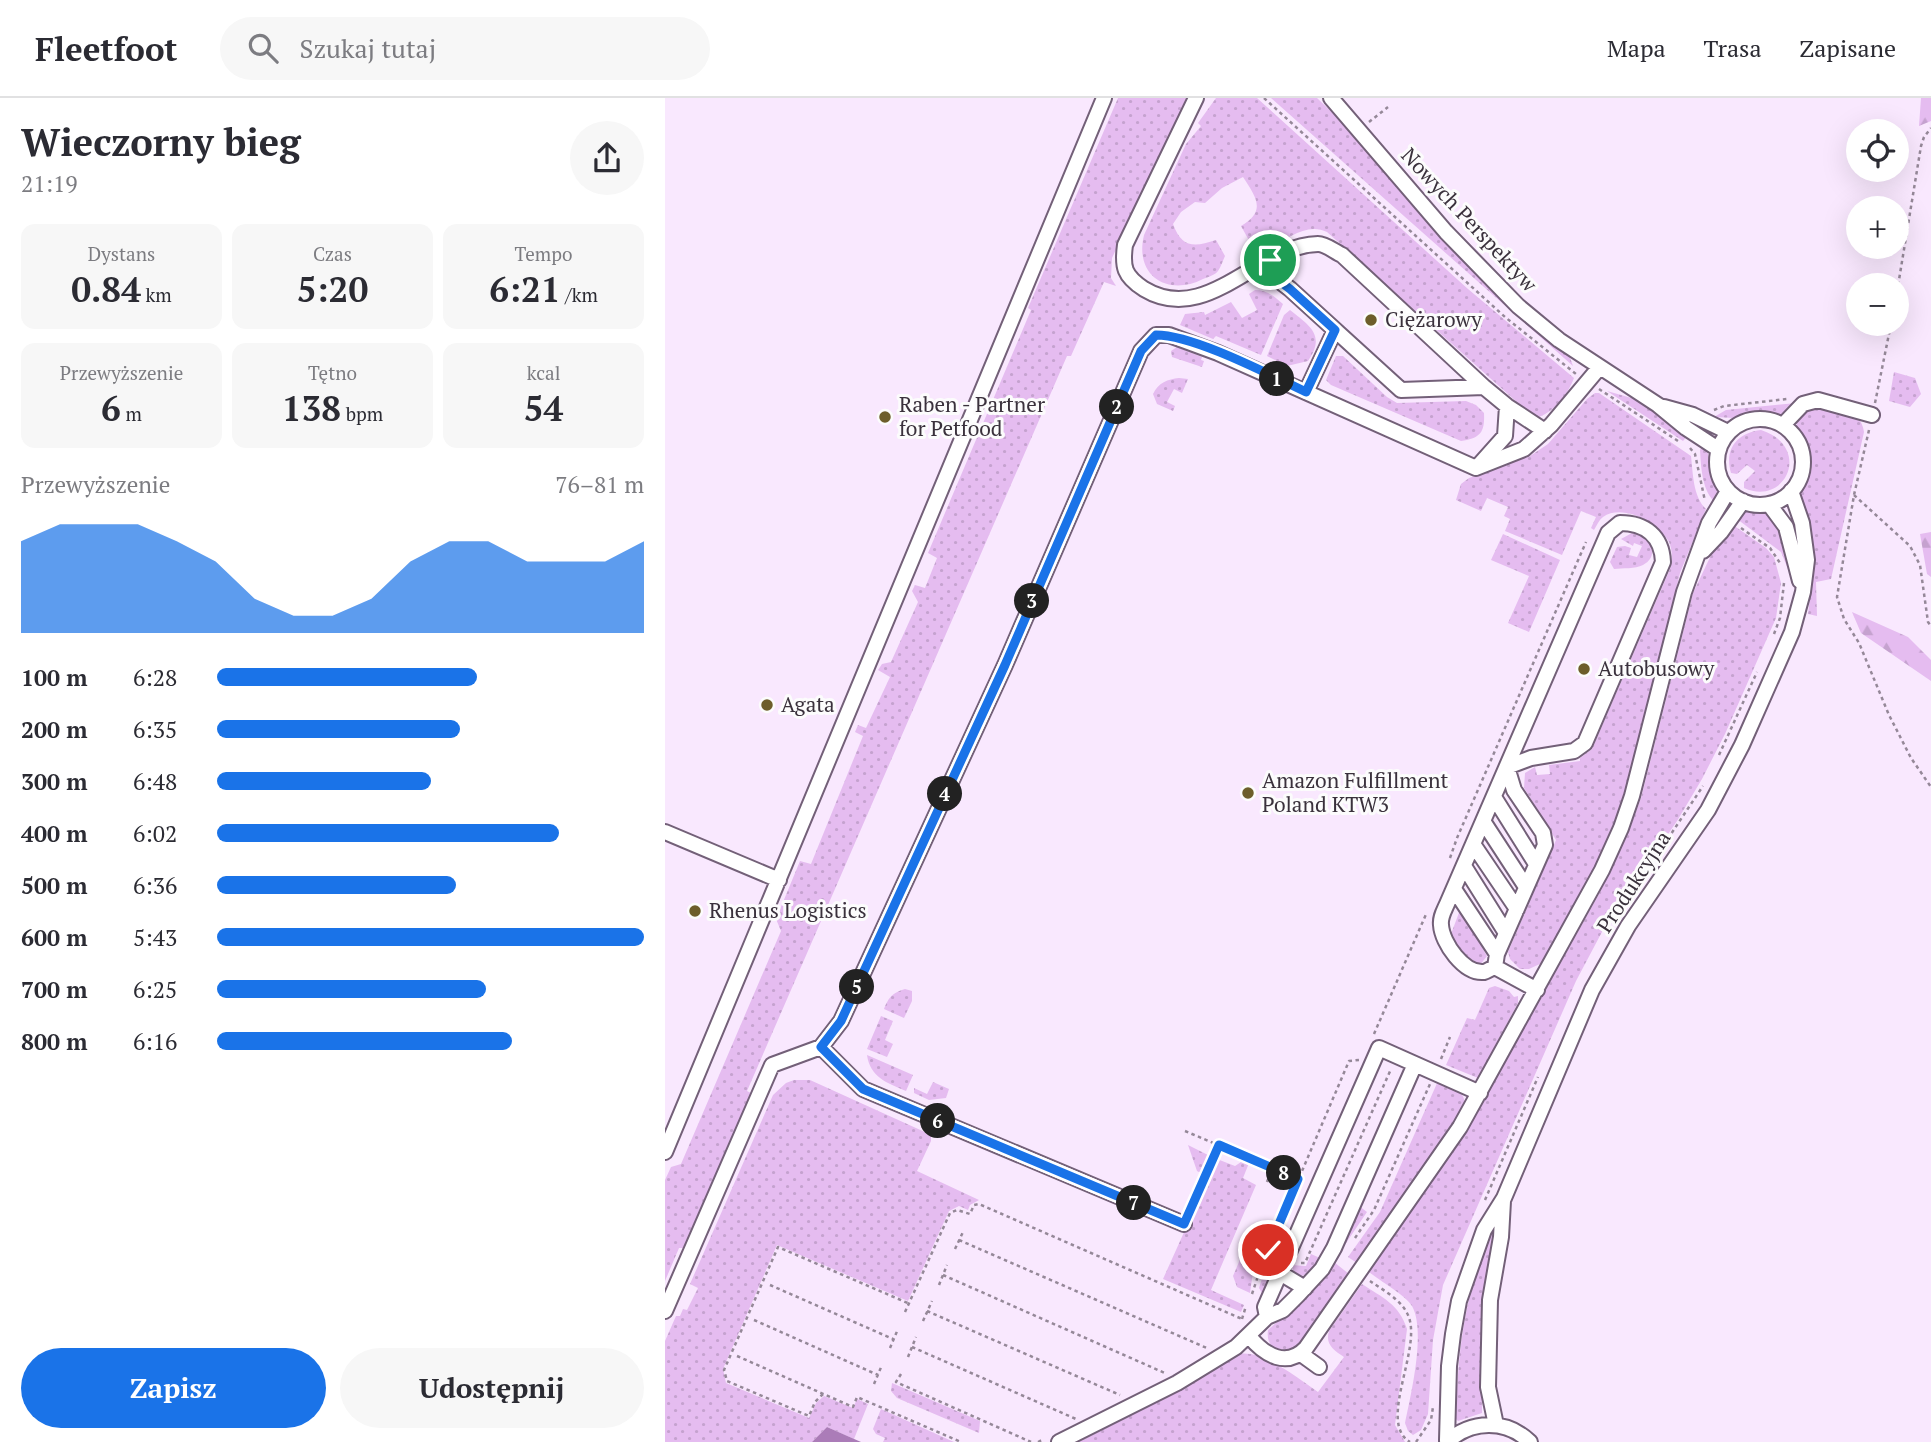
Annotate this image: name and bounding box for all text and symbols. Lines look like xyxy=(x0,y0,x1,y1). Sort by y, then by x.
search box xyxy=(220,17,710,80)
text: Fleetfoot xyxy=(35,27,178,70)
icon: search xyxy=(244,29,282,67)
text: Szukaj tutaj xyxy=(300,31,436,65)
text: Mapa xyxy=(1607,32,1666,64)
text: Trasa xyxy=(1704,32,1762,64)
text: Zapisane xyxy=(1800,32,1896,64)
text: Wieczorny bieg xyxy=(21,117,301,167)
map controls xyxy=(1846,119,1909,336)
button: locate xyxy=(1846,119,1909,182)
button: share xyxy=(570,121,644,195)
street label: Nowych Perspektyw xyxy=(1396,141,1544,298)
text: 21:19 xyxy=(21,168,78,199)
button: + xyxy=(1846,196,1909,259)
pin xyxy=(1240,230,1300,290)
text: Dystans xyxy=(88,241,155,266)
text: Czas xyxy=(313,241,352,266)
text: Tempo xyxy=(515,241,572,266)
icon: arrive xyxy=(1251,241,1289,279)
text: 0.84 xyxy=(71,266,141,312)
text: 5:20 xyxy=(297,266,368,312)
text: 6:21 xyxy=(489,266,560,312)
button: − xyxy=(1846,273,1909,336)
text: km xyxy=(141,282,172,307)
text: /km xyxy=(560,282,598,307)
place label: Ciężarowy xyxy=(1385,305,1482,333)
marker: Ciężarowy xyxy=(1363,312,1379,328)
text: Przewyższenie xyxy=(60,360,183,385)
text: Tętno xyxy=(308,360,357,385)
text: kcal xyxy=(527,360,560,385)
pin: 1 xyxy=(1259,362,1295,396)
text: 1 xyxy=(1271,366,1282,391)
text: 6 xyxy=(101,385,121,431)
text: 138 xyxy=(282,385,341,431)
text: 54 xyxy=(524,385,563,431)
place label: Raben - Partner for Petfood xyxy=(899,390,1045,442)
pin: 2 xyxy=(1099,390,1135,424)
text: 2 xyxy=(1111,394,1122,419)
text: m xyxy=(121,401,142,426)
text: bpm xyxy=(341,401,383,426)
marker: Raben - Partner for Petfood xyxy=(877,409,893,425)
text: Przewyższenie xyxy=(21,469,170,500)
text: 76–81 m xyxy=(555,469,644,500)
pin: 3 xyxy=(1015,584,1049,618)
text: 3 xyxy=(1026,588,1037,613)
place label: Autobusowy xyxy=(1598,654,1715,682)
marker: Autobusowy xyxy=(1576,661,1592,677)
text: 100 m xyxy=(21,662,87,693)
text: 6:28 xyxy=(133,662,177,693)
place label: Agata xyxy=(781,690,835,718)
marker: Agata xyxy=(759,697,775,713)
text: 200 m xyxy=(21,714,87,745)
text: 6:35 xyxy=(133,714,177,745)
text: 300 m xyxy=(21,766,87,797)
text: 6:48 xyxy=(133,766,177,797)
place label: Amazon Fulfillment Poland KTW3 xyxy=(1262,766,1448,818)
pin: 4 xyxy=(927,776,963,812)
text: 4 xyxy=(939,781,950,806)
marker: Amazon Fulfillment Poland KTW3 xyxy=(1240,785,1256,801)
text: 400 m xyxy=(21,818,87,849)
text: 6:02 xyxy=(133,818,177,849)
street label: Produkcyjna xyxy=(1590,825,1677,938)
text: 500 m xyxy=(21,870,87,901)
text: 6:36 xyxy=(133,870,177,901)
place label: Rhenus Logistics xyxy=(709,896,867,924)
marker: Rhenus Logistics xyxy=(687,903,703,919)
text: 600 m xyxy=(21,922,87,953)
text: 5:43 xyxy=(133,922,177,953)
pin: 5 xyxy=(839,970,875,1004)
text: 700 m xyxy=(21,974,87,1005)
text: 6:25 xyxy=(133,974,177,1005)
text: 5 xyxy=(851,974,862,999)
text: 800 m xyxy=(21,1026,87,1057)
text: 6:16 xyxy=(133,1026,177,1057)
pin: 6 xyxy=(921,1104,955,1138)
text: 6 xyxy=(932,1108,943,1133)
pin: 8 xyxy=(1267,1156,1301,1190)
text: 8 xyxy=(1278,1160,1289,1185)
pin: 7 xyxy=(1117,1186,1151,1220)
text: 7 xyxy=(1128,1190,1139,1215)
pin xyxy=(1238,1220,1298,1280)
icon: check xyxy=(1249,1231,1287,1269)
button: Zapisz xyxy=(21,1348,326,1428)
button: Udostępnij xyxy=(340,1348,644,1428)

